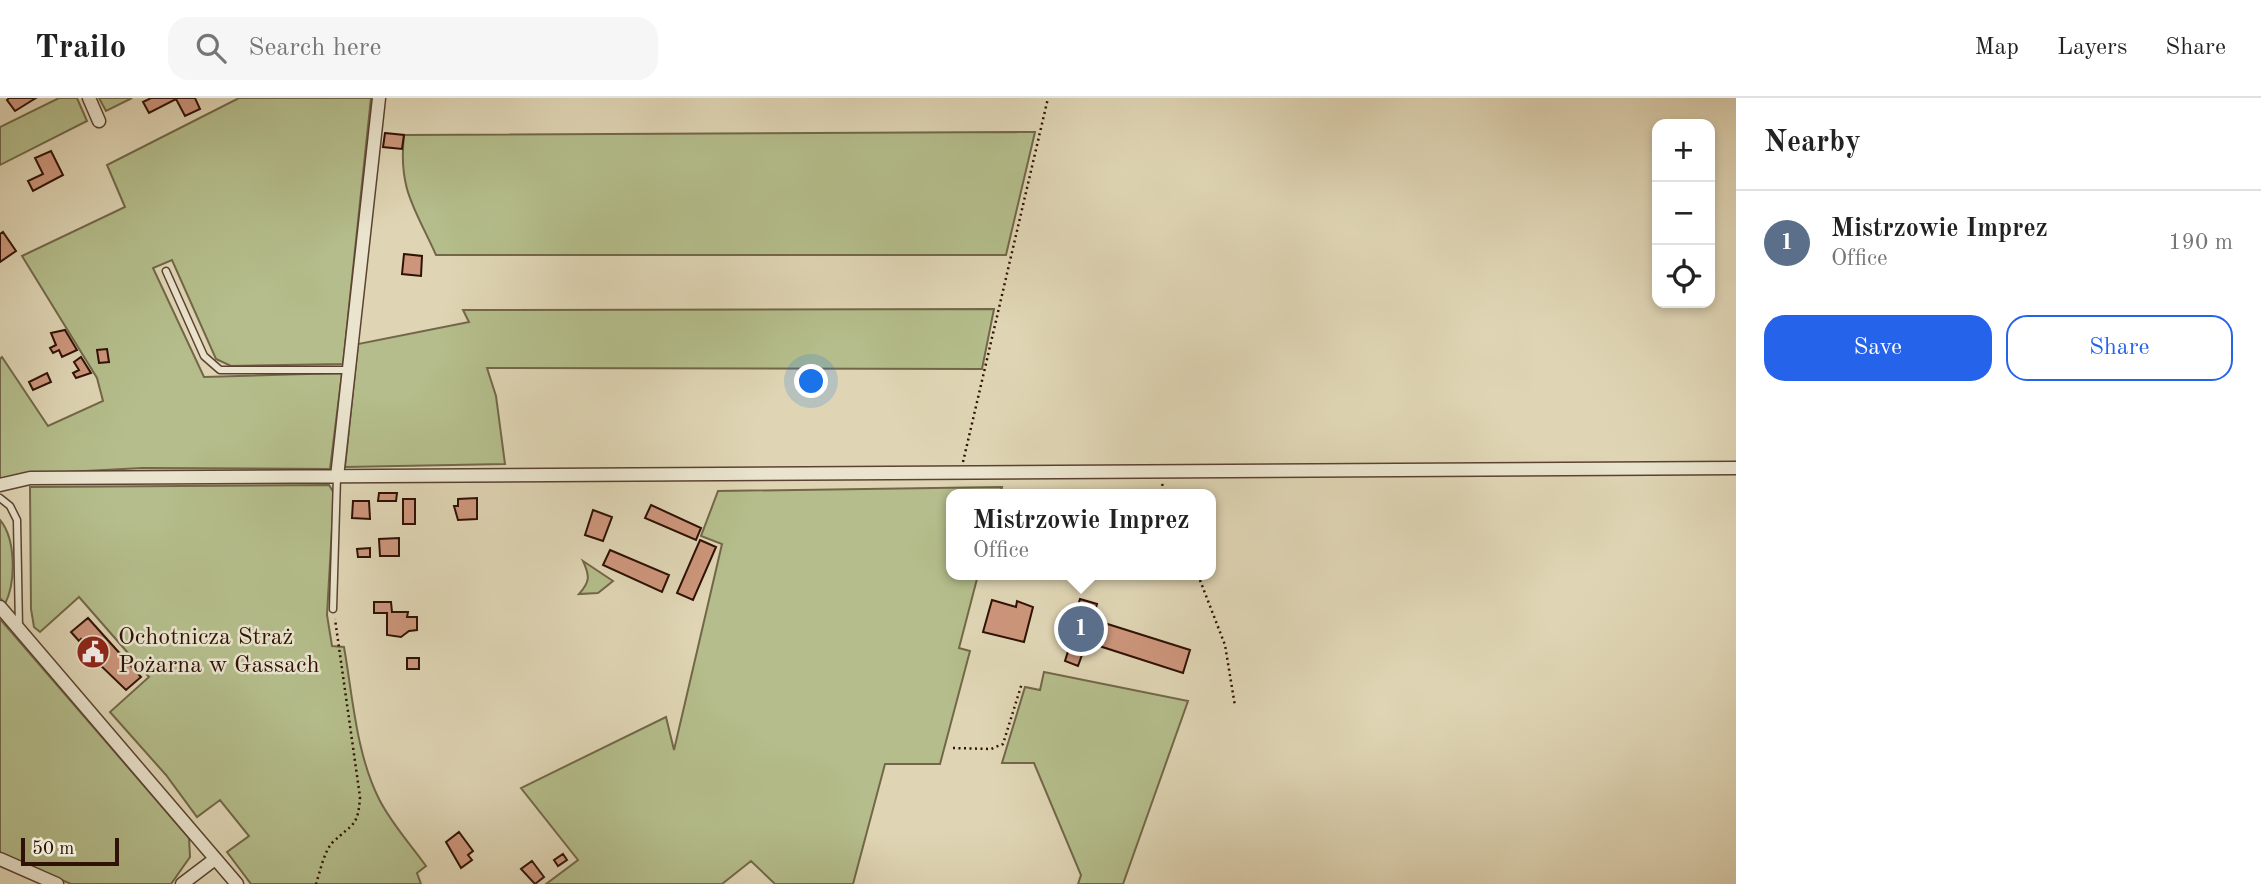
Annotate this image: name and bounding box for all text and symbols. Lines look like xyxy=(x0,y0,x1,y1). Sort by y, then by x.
search box xyxy=(168,17,658,80)
icon: search xyxy=(192,29,230,67)
text: Trailo xyxy=(35,32,126,65)
text: Search here xyxy=(248,35,381,61)
text: Map xyxy=(1975,36,2019,60)
text: Layers xyxy=(2057,36,2127,60)
text: Share xyxy=(2165,36,2226,60)
map controls xyxy=(1652,119,1715,308)
button: + xyxy=(1652,119,1715,182)
text: Nearby xyxy=(1764,128,1861,158)
button: − xyxy=(1652,182,1715,245)
text: Mistrzowie Imprez xyxy=(1831,216,2048,242)
text: 1 xyxy=(1780,231,1794,254)
text: 190 m xyxy=(2168,231,2233,254)
button: locate xyxy=(1652,245,1715,308)
text: Office xyxy=(1831,247,1888,270)
button: Save xyxy=(1764,315,1992,381)
button: Share xyxy=(2006,315,2233,381)
your location xyxy=(794,364,828,398)
popup xyxy=(946,489,1216,580)
text: Mistrzowie Imprez xyxy=(973,508,1189,534)
text: Office xyxy=(973,539,1029,562)
pin: 1 xyxy=(1058,603,1104,655)
place label: Ochotnicza Straż Pożarna w Gassach xyxy=(118,626,319,678)
public building icon: Ochotnicza Straż Pożarna w Gassach xyxy=(74,633,112,671)
scale bar xyxy=(21,835,119,867)
text: 50 m xyxy=(32,840,74,859)

